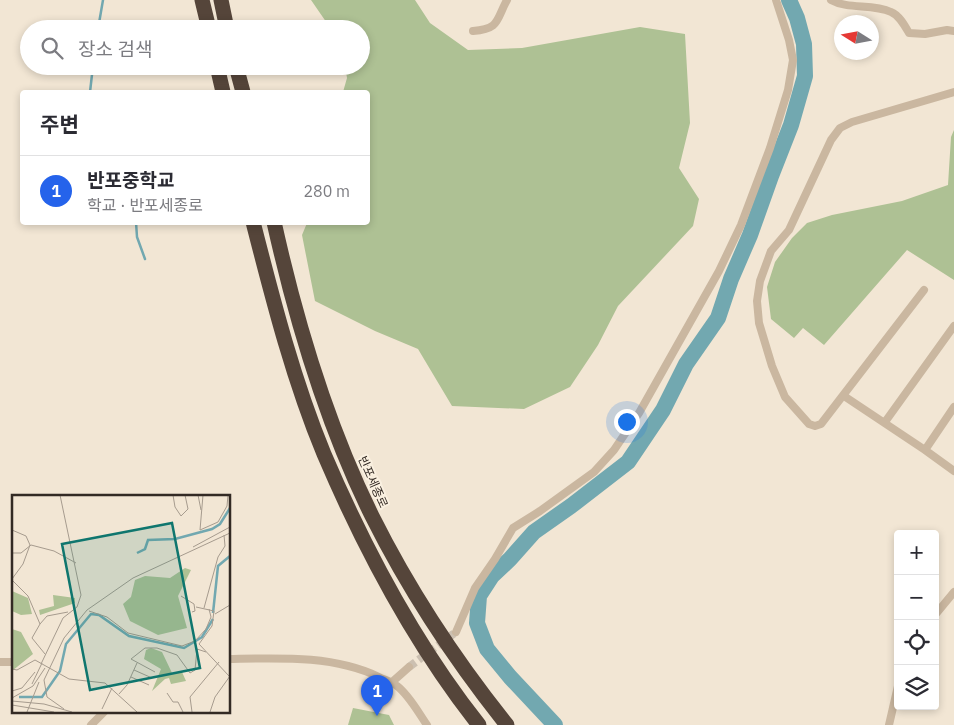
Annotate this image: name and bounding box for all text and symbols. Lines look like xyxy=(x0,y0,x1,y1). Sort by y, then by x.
north arrow xyxy=(834,15,879,60)
search box xyxy=(20,20,370,75)
icon: search xyxy=(38,34,66,62)
text: 장소 검색 xyxy=(78,37,152,61)
text: 주변 xyxy=(40,110,79,138)
text: 반포중학교 xyxy=(87,168,174,192)
text: 1 xyxy=(51,181,61,201)
text: 280 m xyxy=(303,181,350,201)
text: 학교 · 반포세종로 xyxy=(87,195,203,215)
your location xyxy=(614,409,640,435)
street label: 반포세종로 xyxy=(355,454,392,510)
inset map xyxy=(12,495,230,712)
map controls xyxy=(894,530,939,710)
button: + xyxy=(894,530,939,575)
button: − xyxy=(894,575,939,620)
button: locate xyxy=(894,620,939,665)
button: layers xyxy=(894,665,939,710)
pin: 1 xyxy=(361,675,393,716)

